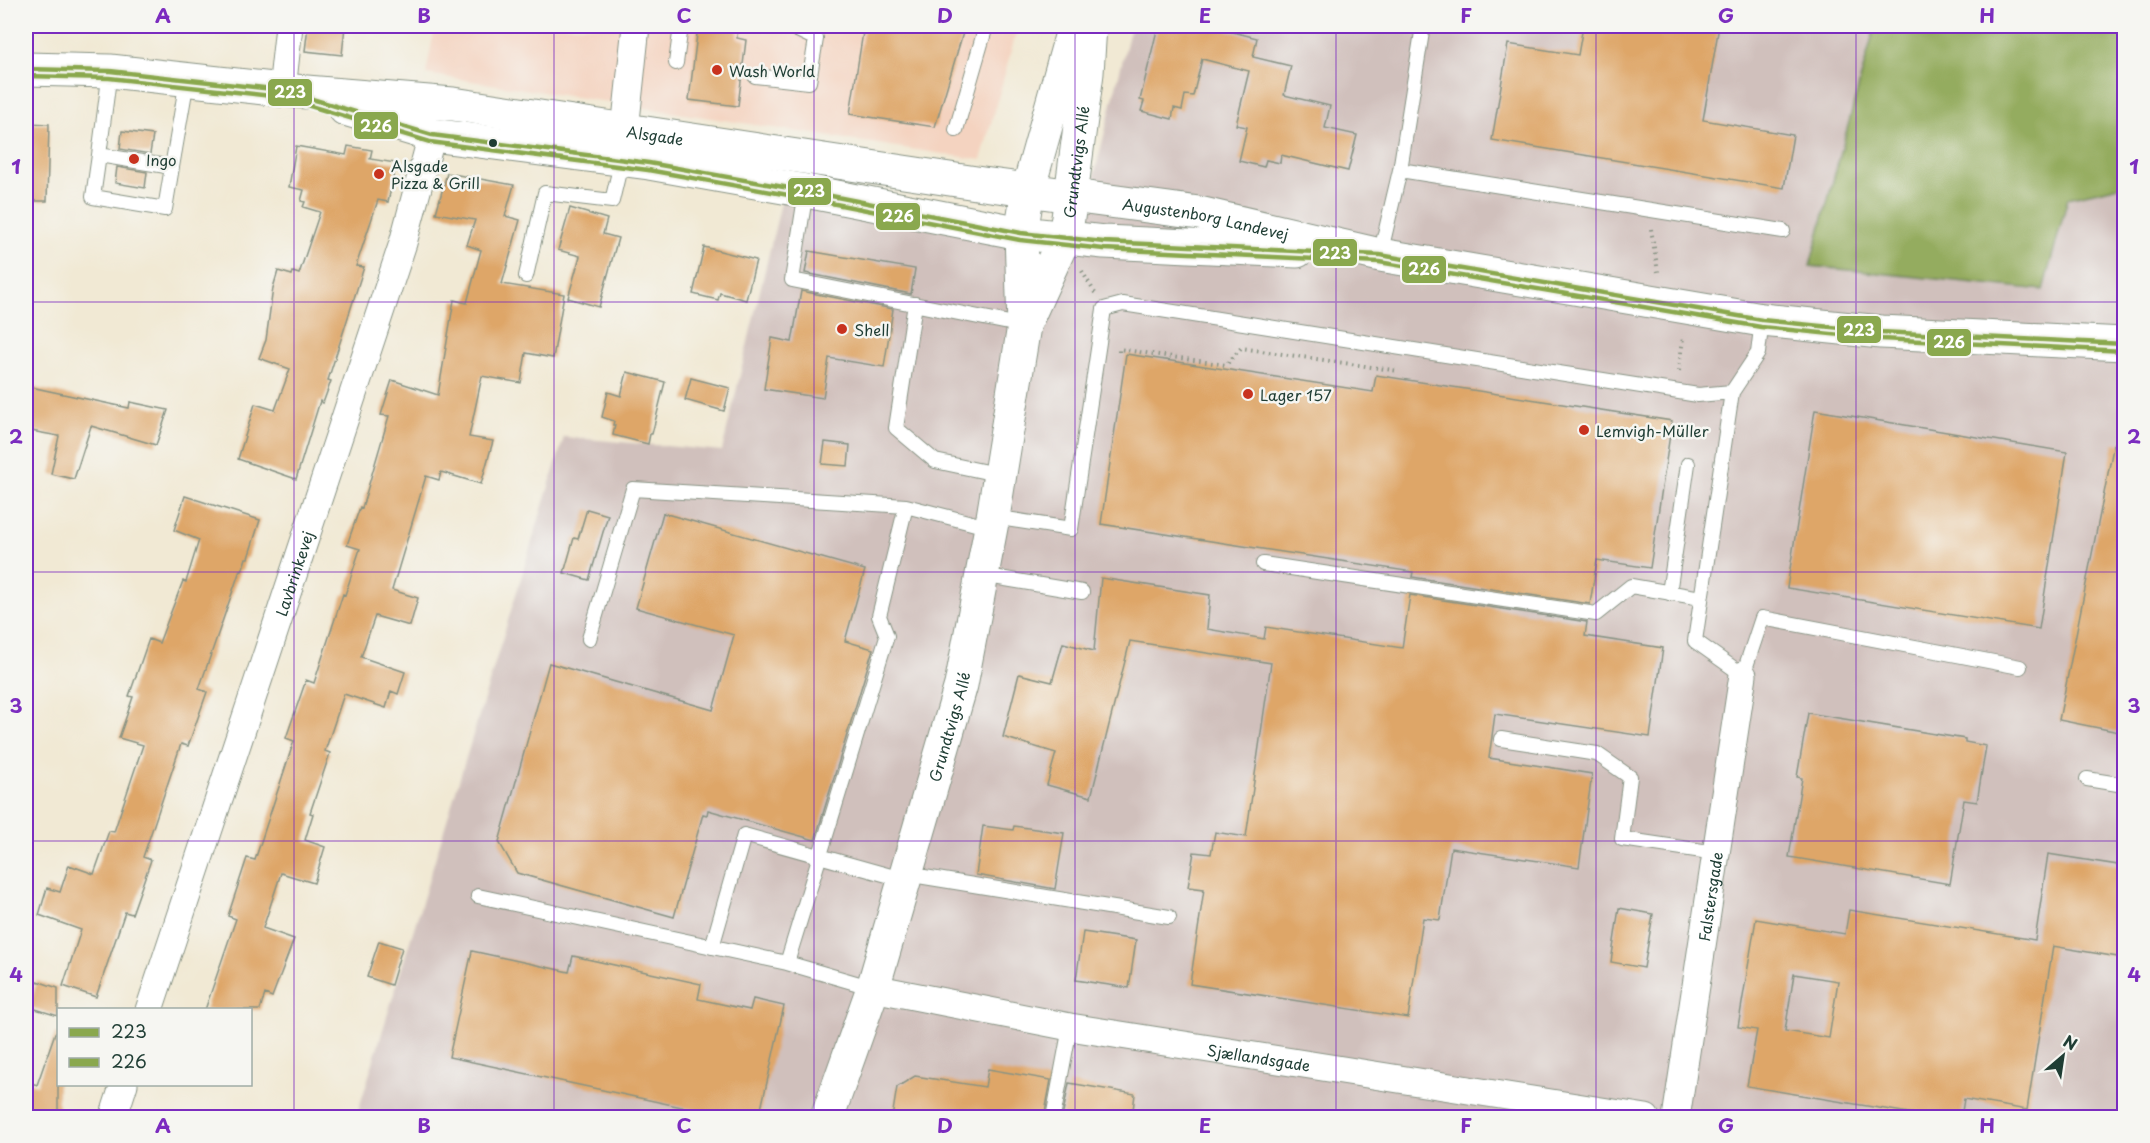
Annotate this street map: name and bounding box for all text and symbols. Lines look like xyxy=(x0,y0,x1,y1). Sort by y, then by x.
text: A xyxy=(155,0,171,30)
text: B xyxy=(417,0,431,30)
text: C xyxy=(676,0,692,30)
text: D xyxy=(937,0,953,30)
text: E xyxy=(1199,0,1211,30)
text: F xyxy=(1460,0,1472,30)
text: G xyxy=(1718,0,1734,30)
text: H xyxy=(1979,0,1995,30)
place label: Wash World xyxy=(729,59,815,82)
marker: Wash World xyxy=(710,63,724,77)
line badge: 223 xyxy=(267,78,313,107)
text: 223 xyxy=(274,79,306,103)
street label: Grundtvigs Allé xyxy=(1057,104,1094,219)
line badge: 226 xyxy=(353,111,399,140)
text: 226 xyxy=(360,113,392,137)
street label: Alsgade xyxy=(625,119,685,150)
unlabelled marker xyxy=(487,137,499,149)
place label: Ingo xyxy=(146,148,177,171)
text: 1 xyxy=(11,151,21,181)
text: 1 xyxy=(2129,151,2139,181)
marker: Ingo xyxy=(127,152,141,166)
place label: Alsgade Pizza & Grill xyxy=(391,154,480,194)
marker: Alsgade Pizza & Grill xyxy=(372,167,386,181)
line badge: 223 xyxy=(787,177,832,206)
text: 223 xyxy=(793,178,825,202)
street label: Augustenborg Landevej xyxy=(1121,191,1291,245)
line badge: 226 xyxy=(875,202,921,231)
text: 226 xyxy=(882,203,914,227)
line badge: 223 xyxy=(1312,238,1358,267)
text: 223 xyxy=(1319,240,1351,264)
line badge: 226 xyxy=(1401,255,1447,284)
text: 226 xyxy=(1408,256,1440,280)
line badge: 223 xyxy=(1836,315,1882,344)
text: 223 xyxy=(1843,317,1875,341)
place label: Shell xyxy=(854,318,889,341)
marker: Shell xyxy=(835,322,849,336)
line badge: 226 xyxy=(1926,328,1972,357)
text: 226 xyxy=(1933,329,1965,353)
place label: Lager 157 xyxy=(1260,383,1332,406)
marker: Lager 157 xyxy=(1241,387,1255,401)
place label: Lemvigh-Müller xyxy=(1596,419,1709,442)
text: 2 xyxy=(9,421,23,451)
text: 2 xyxy=(2127,421,2141,451)
marker: Lemvigh-Müller xyxy=(1577,423,1591,437)
street label: Lavbrinkevej xyxy=(269,528,318,619)
street label: Grundtvigs Allé xyxy=(922,670,975,784)
text: 3 xyxy=(9,690,23,720)
text: 3 xyxy=(2127,690,2141,720)
street label: Falstersgade xyxy=(1691,850,1728,943)
text: 4 xyxy=(9,959,23,989)
text: 4 xyxy=(2127,959,2141,989)
legend xyxy=(57,1008,252,1086)
text: 223 xyxy=(111,1017,147,1044)
north arrow xyxy=(2033,1026,2093,1086)
text: N xyxy=(2059,1028,2082,1056)
street label: Sjællandsgade xyxy=(1206,1037,1312,1076)
text: 226 xyxy=(111,1047,147,1074)
text: A xyxy=(155,1110,171,1140)
text: B xyxy=(417,1110,431,1140)
text: C xyxy=(676,1110,692,1140)
text: D xyxy=(937,1110,953,1140)
text: E xyxy=(1199,1110,1211,1140)
text: F xyxy=(1460,1110,1472,1140)
text: G xyxy=(1718,1110,1734,1140)
text: H xyxy=(1979,1110,1995,1140)

